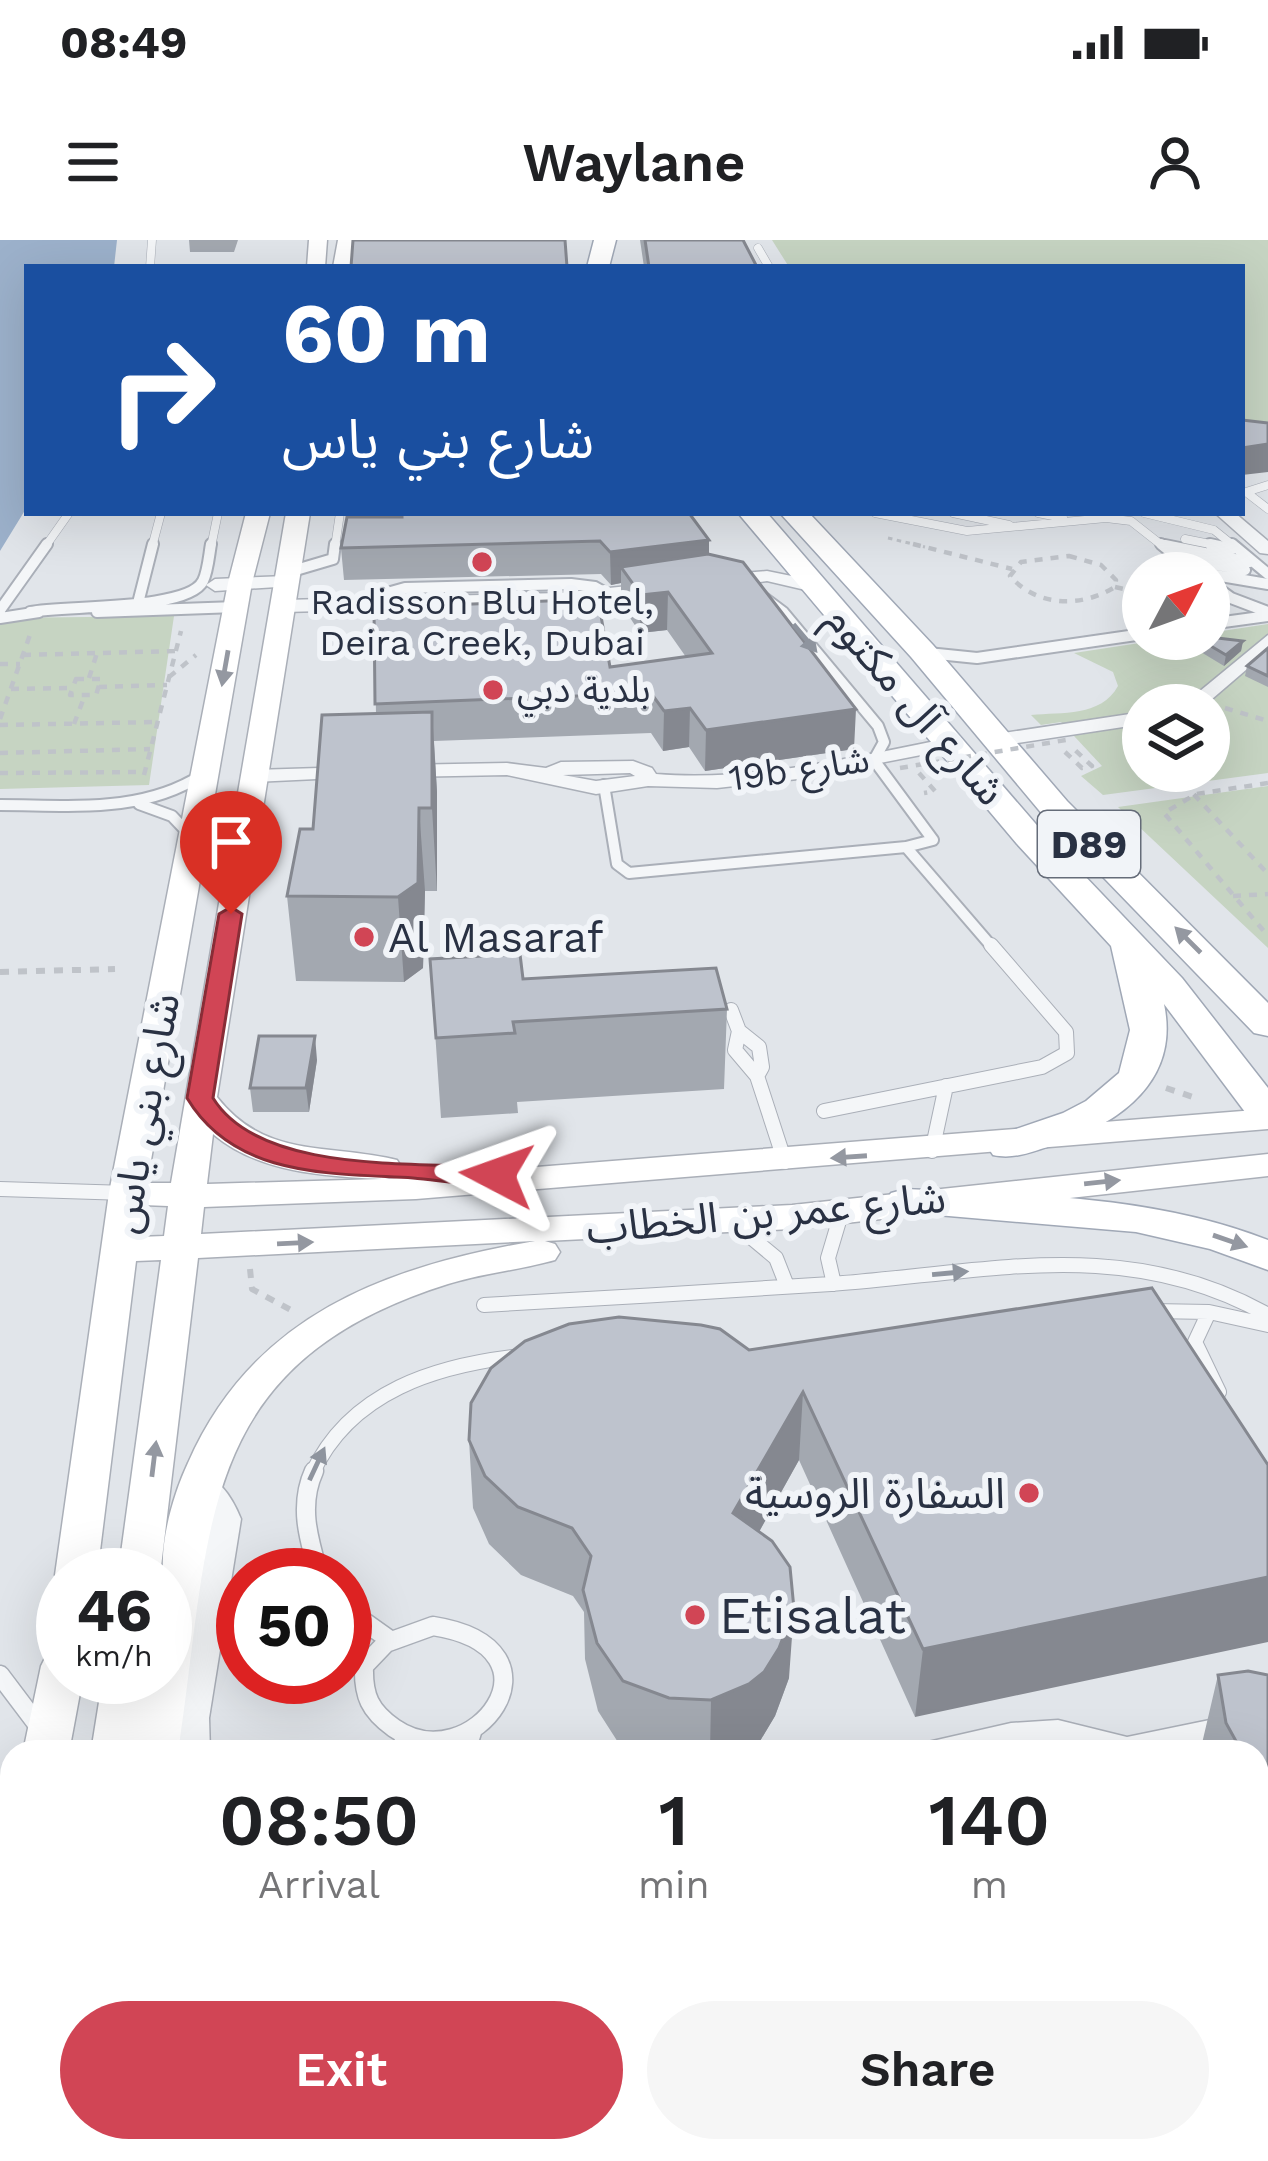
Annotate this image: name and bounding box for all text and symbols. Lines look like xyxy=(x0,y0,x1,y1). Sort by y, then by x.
text: 08:49 xyxy=(60,16,188,69)
icon: menu xyxy=(60,129,126,195)
icon: person xyxy=(1142,129,1208,195)
text: Waylane xyxy=(523,131,745,194)
text: 60 m xyxy=(282,284,491,382)
icon: right xyxy=(84,312,240,468)
text: شارع بني ياس xyxy=(282,408,594,471)
marker: Radisson Blu Hotel, Deira Creek, Dubai xyxy=(469,549,495,575)
north arrow xyxy=(1122,552,1230,660)
map controls xyxy=(1122,552,1230,792)
place label: Radisson Blu Hotel, Deira Creek, Dubai xyxy=(310,581,654,664)
street label: شارع آل مكتوم xyxy=(811,595,1016,820)
one-way arrow xyxy=(791,623,817,653)
one-way arrow xyxy=(215,650,234,688)
place label: بلدية دبي xyxy=(517,669,651,717)
marker: بلدية دبي xyxy=(480,677,506,703)
button: layers xyxy=(1122,684,1230,792)
street label: 19b شارع xyxy=(726,738,873,805)
pin xyxy=(180,791,282,914)
icon: arrive xyxy=(198,809,264,875)
road number: D89 xyxy=(1038,811,1140,877)
place label: Al Masaraf xyxy=(388,913,603,962)
marker: Al Masaraf xyxy=(351,924,377,950)
one-way arrow xyxy=(1174,926,1202,955)
street label: شارع بني ياس xyxy=(99,989,197,1238)
position arrow xyxy=(434,1112,560,1238)
one-way arrow xyxy=(830,1148,867,1167)
one-way arrow xyxy=(1084,1172,1121,1191)
street label: شارع عمر بن الخطاب xyxy=(584,1173,948,1260)
one-way arrow xyxy=(277,1233,315,1252)
one-way arrow xyxy=(1212,1233,1248,1251)
one-way arrow xyxy=(932,1264,970,1283)
one-way arrow xyxy=(145,1440,164,1477)
one-way arrow xyxy=(307,1446,327,1481)
place label: السفارة الروسية xyxy=(745,1469,1005,1518)
marker: السفارة الروسية xyxy=(1016,1480,1042,1506)
speed limit sign: 50 xyxy=(216,1548,372,1704)
text: 46 xyxy=(76,1575,152,1646)
place label: Etisalat xyxy=(719,1586,906,1645)
marker: Etisalat xyxy=(682,1602,708,1628)
text: km/h xyxy=(75,1638,153,1673)
text: 08:50 xyxy=(219,1778,419,1862)
text: 1 xyxy=(659,1778,689,1862)
text: 140 xyxy=(929,1778,1050,1862)
text: Arrival xyxy=(258,1862,380,1907)
text: min xyxy=(638,1862,710,1907)
text: m xyxy=(971,1862,1008,1907)
button: Exit xyxy=(60,2001,623,2139)
button: Share xyxy=(647,2001,1209,2139)

